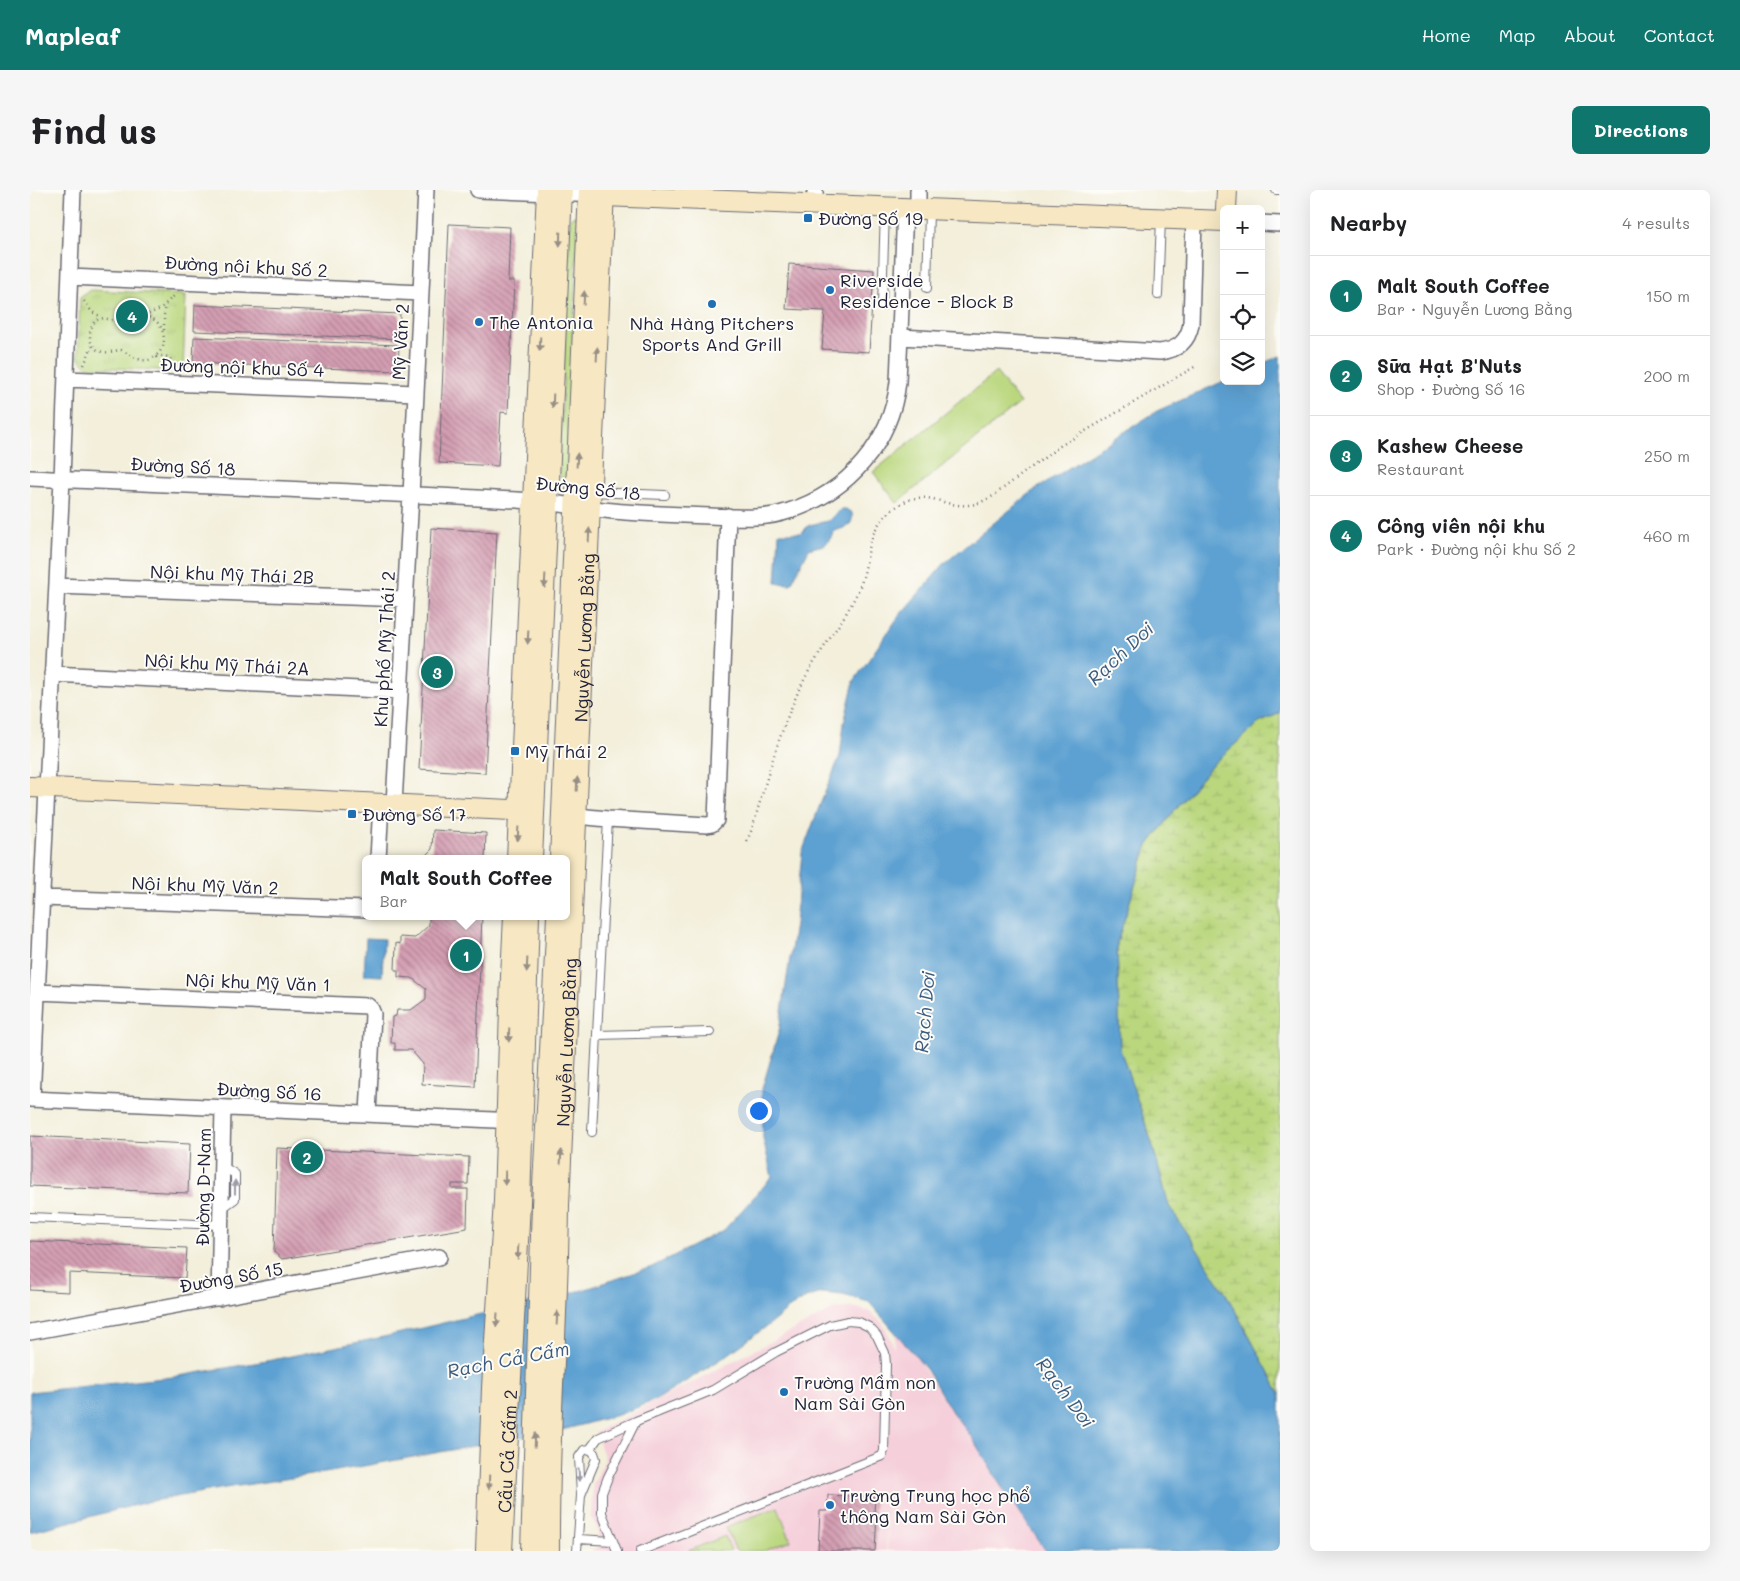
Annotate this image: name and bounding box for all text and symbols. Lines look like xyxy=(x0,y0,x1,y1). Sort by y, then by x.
text: Mapleaf xyxy=(25,20,120,51)
text: Home xyxy=(1422,23,1471,47)
text: Map xyxy=(1499,23,1535,47)
text: About xyxy=(1563,23,1616,47)
text: Contact xyxy=(1644,23,1715,47)
button: Directions xyxy=(1572,106,1710,154)
text: Find us xyxy=(30,107,157,153)
map controls xyxy=(1220,205,1265,385)
button: + xyxy=(1220,205,1265,250)
place label: Đường Số 19 xyxy=(818,206,923,230)
text: Nearby xyxy=(1330,209,1407,236)
marker: Đường Số 19 xyxy=(802,212,814,224)
text: 4 results xyxy=(1622,212,1690,233)
one-way arrow xyxy=(556,231,564,247)
street label: Đường nội khu Số 2 xyxy=(164,250,328,282)
button: − xyxy=(1220,250,1265,295)
place label: Riverside Residence - Block B xyxy=(840,268,1014,313)
text: Malt South Coffee xyxy=(1377,273,1550,298)
marker: Riverside Residence - Block B xyxy=(824,284,836,296)
text: 1 xyxy=(1342,285,1350,306)
text: 150 m xyxy=(1646,285,1690,306)
one-way arrow xyxy=(581,290,589,306)
button: locate xyxy=(1220,295,1265,340)
pin: 4 xyxy=(116,297,148,335)
marker: Nhà Hàng Pitchers Sports And Grill xyxy=(706,298,718,310)
text: Bar · Nguyễn Lương Bằng xyxy=(1377,298,1572,319)
street label: Mỹ Văn 2 xyxy=(386,303,414,381)
place label: The Antonia xyxy=(489,310,594,334)
place label: Nhà Hàng Pitchers Sports And Grill xyxy=(630,311,794,356)
marker: The Antonia xyxy=(473,316,485,328)
one-way arrow xyxy=(536,336,544,352)
button: layers xyxy=(1220,340,1265,385)
one-way arrow xyxy=(593,346,601,362)
street label: Đường nội khu Số 4 xyxy=(160,352,325,382)
text: Sữa Hạt B'Nuts xyxy=(1377,353,1522,378)
text: 2 xyxy=(1342,365,1350,386)
text: 200 m xyxy=(1643,365,1690,386)
text: Shop · Đường Số 16 xyxy=(1377,378,1525,399)
one-way arrow xyxy=(549,393,557,409)
text: Kashew Cheese xyxy=(1377,433,1523,458)
text: 3 xyxy=(1341,445,1351,466)
text: 250 m xyxy=(1644,445,1690,466)
street label: Đường Số 18 xyxy=(130,451,236,481)
one-way arrow xyxy=(573,452,581,468)
text: Restaurant xyxy=(1377,458,1465,479)
street label: Đường Số 18 xyxy=(534,471,642,505)
text: Công viên nội khu xyxy=(1377,513,1545,538)
text: 4 xyxy=(1341,525,1351,546)
text: 460 m xyxy=(1643,525,1690,546)
one-way arrow xyxy=(585,526,593,542)
text: Park · Đường nội khu Số 2 xyxy=(1377,538,1576,559)
street label: Nguyễn Lương Bằng xyxy=(568,553,600,723)
street label: Nội khu Mỹ Thái 2B xyxy=(150,559,314,589)
street label: Khu phố Mỹ Thái 2 xyxy=(368,570,400,728)
one-way arrow xyxy=(541,573,549,589)
water label: Rạch Dơi xyxy=(1081,616,1159,690)
one-way arrow xyxy=(523,630,531,646)
street label: Nội khu Mỹ Thái 2A xyxy=(144,648,310,680)
pin: 3 xyxy=(421,653,453,691)
place label: Mỹ Thái 2 xyxy=(525,739,607,763)
marker: Mỹ Thái 2 xyxy=(509,745,521,757)
one-way arrow xyxy=(574,776,582,792)
place label: Đường Số 17 xyxy=(362,802,466,826)
marker: Đường Số 17 xyxy=(346,808,358,820)
one-way arrow xyxy=(514,827,522,843)
popup xyxy=(362,855,570,920)
text: Malt South Coffee xyxy=(380,865,552,890)
street label: Nội khu Mỹ Văn 2 xyxy=(131,870,279,900)
text: Bar xyxy=(380,890,408,911)
pin: 1 xyxy=(450,936,482,974)
one-way arrow xyxy=(522,957,530,973)
street label: Nguyễn Lương Bằng xyxy=(550,957,582,1127)
street label: Nội khu Mỹ Văn 1 xyxy=(185,967,331,997)
water label: Rạch Dơi xyxy=(908,970,940,1054)
one-way arrow xyxy=(505,1027,513,1043)
street label: Đường Số 16 xyxy=(216,1076,322,1106)
your location xyxy=(746,1098,772,1124)
street label: Đường D-Nam xyxy=(190,1128,216,1246)
pin: 2 xyxy=(291,1138,323,1176)
one-way arrow xyxy=(557,1148,565,1164)
one-way arrow xyxy=(501,1170,509,1186)
one-way arrow xyxy=(231,1179,239,1195)
one-way arrow xyxy=(513,1244,521,1260)
street label: Đường Số 15 xyxy=(177,1256,285,1298)
one-way arrow xyxy=(553,1309,561,1325)
one-way arrow xyxy=(492,1312,500,1328)
water label: Rạch Cả Cấm xyxy=(445,1335,571,1383)
water label: Rạch Dơi xyxy=(1031,1352,1101,1432)
place label: Trường Mầm non Nam Sài Gòn xyxy=(794,1370,936,1415)
marker: Trường Mầm non Nam Sài Gòn xyxy=(778,1386,790,1398)
street label: Cầu Cả Cấm 2 xyxy=(492,1389,522,1514)
one-way arrow xyxy=(531,1432,539,1448)
one-way arrow xyxy=(576,1467,584,1483)
one-way arrow xyxy=(484,1474,492,1490)
place label: Trường Trung học phổ thông Nam Sài Gòn xyxy=(840,1483,1030,1528)
marker: Trường Trung học phổ thông Nam Sài Gòn xyxy=(824,1499,836,1511)

